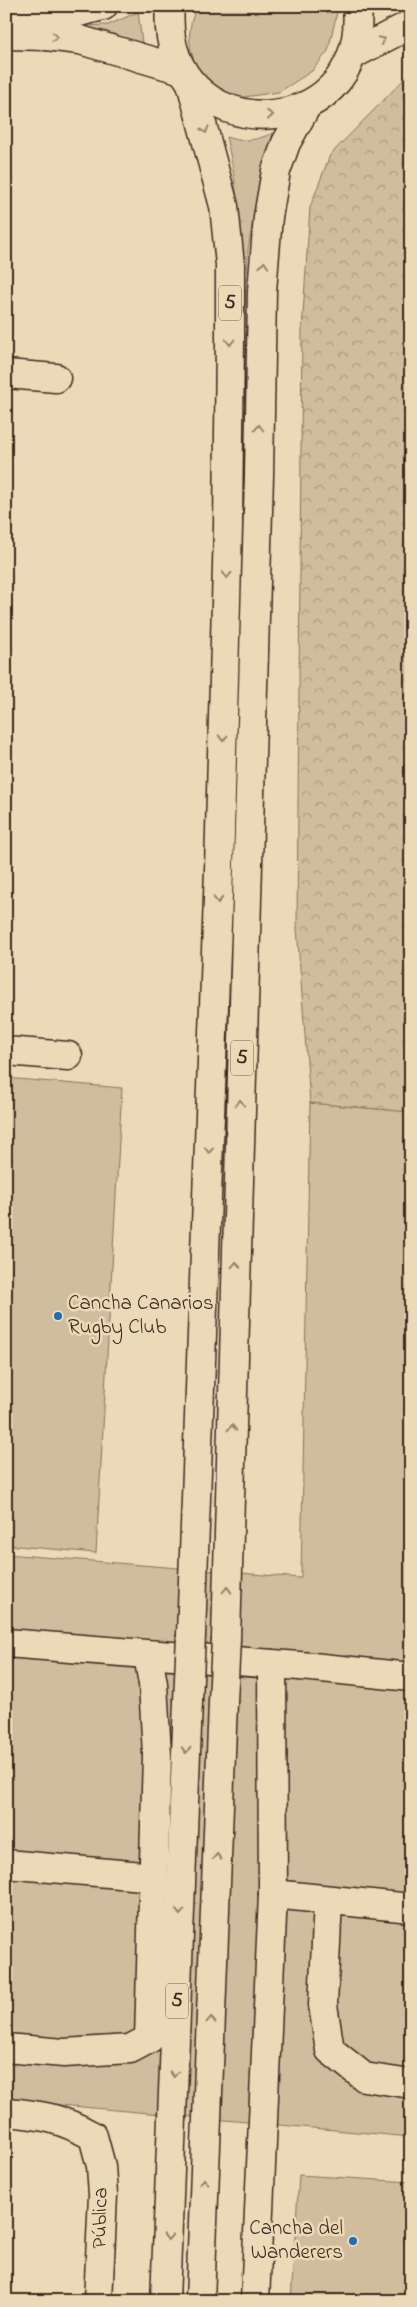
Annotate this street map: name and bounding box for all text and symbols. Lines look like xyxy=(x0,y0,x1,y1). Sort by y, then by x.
one-way arrow xyxy=(51,31,59,42)
one-way arrow xyxy=(376,36,385,46)
one-way arrow xyxy=(267,110,275,121)
one-way arrow xyxy=(199,125,209,133)
one-way arrow xyxy=(258,261,269,269)
road number: 5 xyxy=(219,286,241,320)
one-way arrow xyxy=(225,338,235,346)
one-way arrow xyxy=(254,423,265,431)
one-way arrow xyxy=(222,572,232,580)
one-way arrow xyxy=(217,734,228,742)
one-way arrow xyxy=(213,897,223,905)
road number: 5 xyxy=(231,1040,253,1076)
one-way arrow xyxy=(235,1099,246,1107)
one-way arrow xyxy=(204,1146,214,1154)
one-way arrow xyxy=(231,1261,241,1269)
place label: Cancha Canarios Rugby Club xyxy=(68,1289,214,1345)
marker: Cancha Canarios Rugby Club xyxy=(52,1310,64,1322)
one-way arrow xyxy=(226,1424,237,1432)
one-way arrow xyxy=(222,1586,233,1594)
one-way arrow xyxy=(181,1746,191,1754)
one-way arrow xyxy=(212,1853,222,1861)
one-way arrow xyxy=(175,1908,185,1916)
road number: 5 xyxy=(166,1984,188,2018)
one-way arrow xyxy=(205,2015,216,2023)
one-way arrow xyxy=(168,2071,179,2079)
one-way arrow xyxy=(199,2178,210,2186)
street label: Pública xyxy=(85,2187,117,2249)
place label: Cancha del Wanderers xyxy=(249,2214,343,2268)
one-way arrow xyxy=(162,2233,173,2241)
marker: Cancha del Wanderers xyxy=(347,2235,359,2247)

